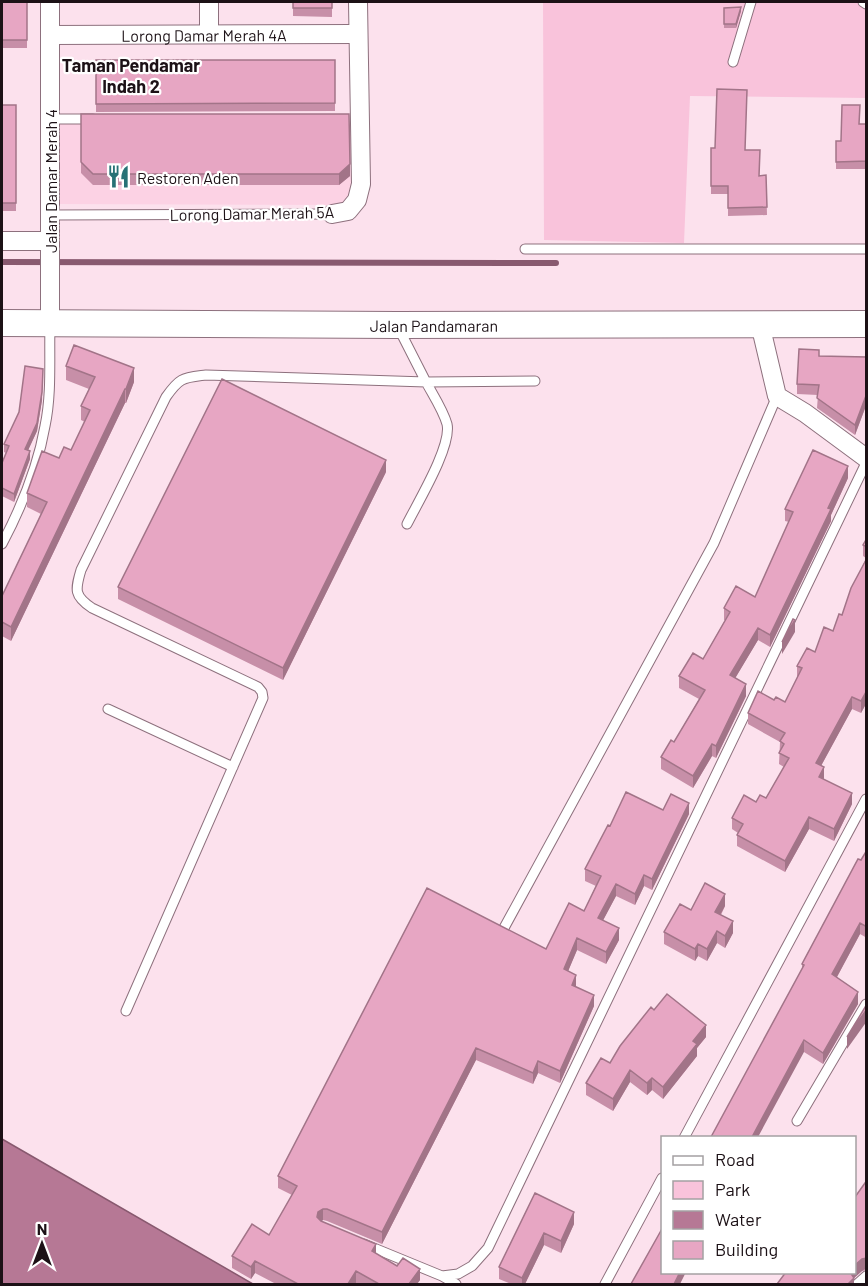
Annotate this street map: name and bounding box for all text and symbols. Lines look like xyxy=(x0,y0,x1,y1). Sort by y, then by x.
street label: Lorong Damar Merah 4A xyxy=(121,25,287,44)
district label: Taman Pendamar Indah 2 xyxy=(62,54,200,97)
street label: Jalan Damar Merah 4 xyxy=(41,109,60,253)
restaurant icon: Restoren Aden xyxy=(106,164,132,190)
place label: Restoren Aden xyxy=(137,168,239,187)
street label: Lorong Damar Merah 5A xyxy=(169,202,335,224)
street label: Jalan Pandamaran xyxy=(370,315,498,335)
legend xyxy=(661,1136,856,1274)
text: Road xyxy=(715,1148,755,1170)
text: Park xyxy=(715,1178,750,1200)
text: Water xyxy=(715,1208,762,1230)
north arrow xyxy=(12,1214,72,1274)
text: N xyxy=(37,1219,47,1238)
text: Building xyxy=(715,1238,778,1260)

